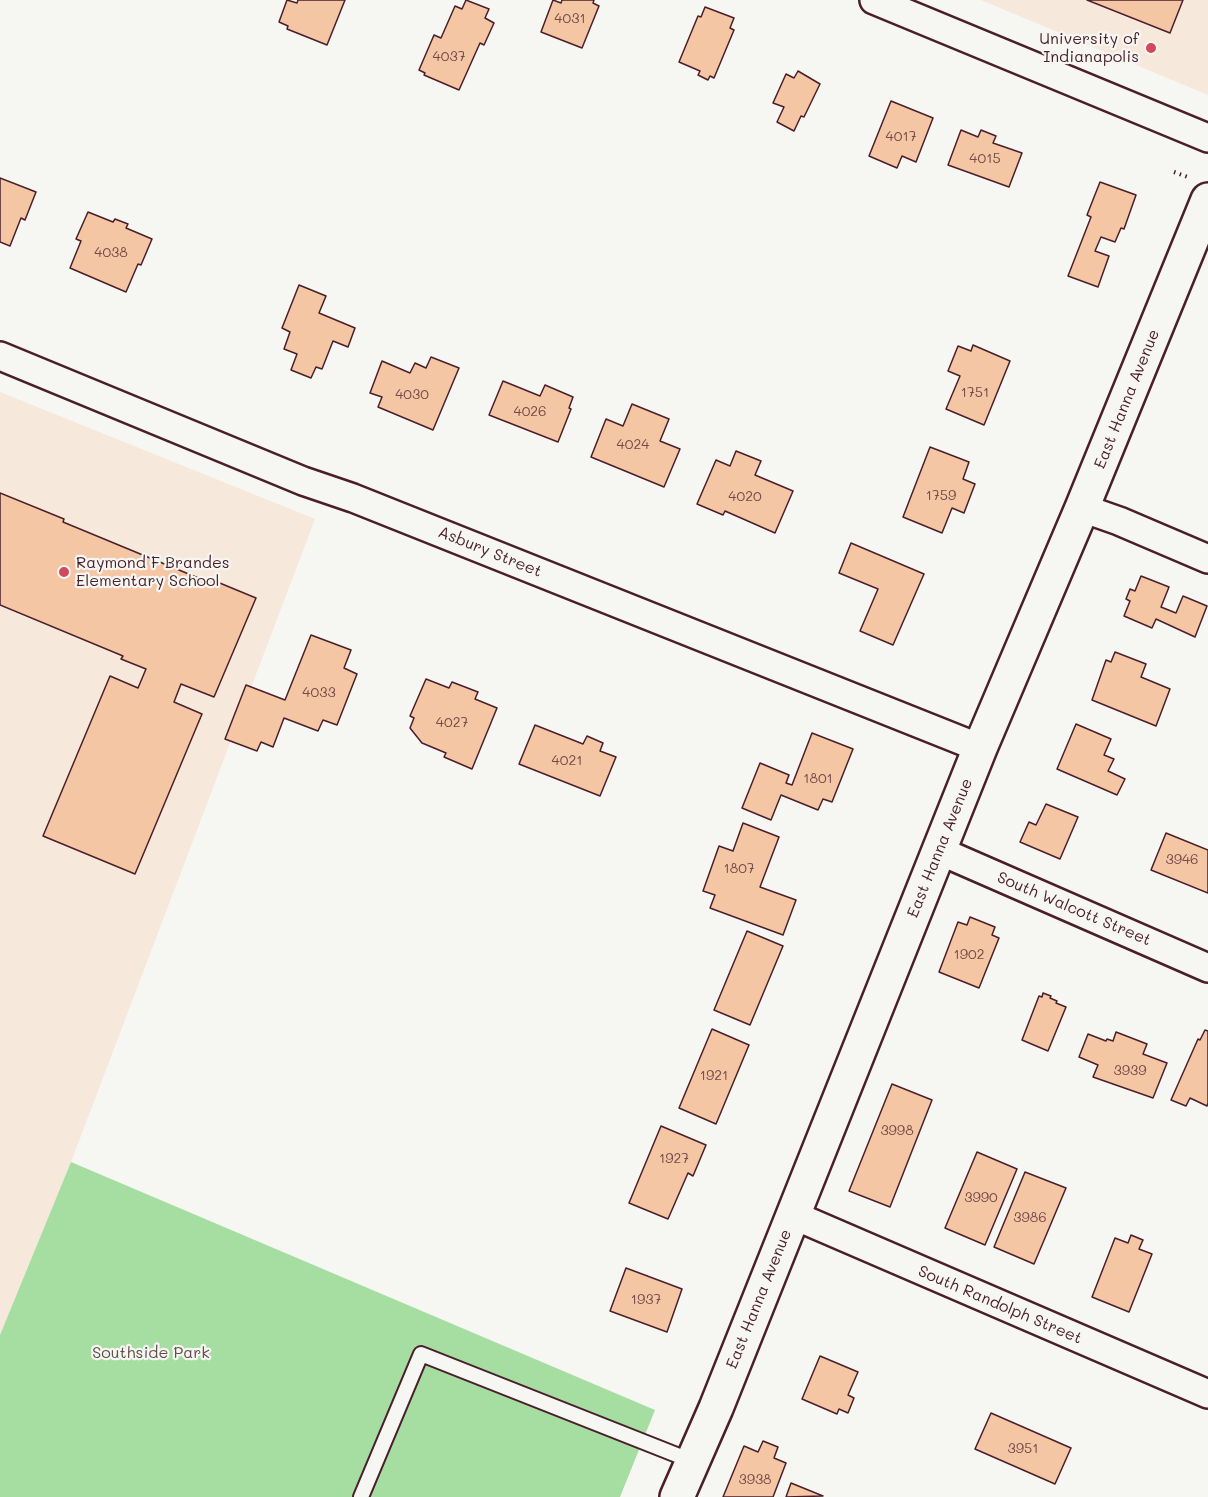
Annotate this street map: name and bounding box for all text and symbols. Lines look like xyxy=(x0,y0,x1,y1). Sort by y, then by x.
house number: 4031 xyxy=(554,11,586,27)
place label: University of Indianapolis xyxy=(1039,29,1139,67)
marker: University of Indianapolis xyxy=(1144,41,1158,55)
house number: 4037 xyxy=(433,49,465,65)
house number: 4017 xyxy=(886,129,916,145)
house number: 4015 xyxy=(969,151,1001,167)
house number: 4038 xyxy=(94,245,128,261)
street label: East Hanna Avenue xyxy=(1090,327,1164,471)
house number: 1751 xyxy=(961,385,989,401)
house number: 4030 xyxy=(395,387,429,403)
house number: 4026 xyxy=(513,404,547,420)
house number: 4024 xyxy=(617,437,649,453)
house number: 1759 xyxy=(926,488,956,504)
house number: 4020 xyxy=(728,489,762,505)
street label: Asbury Street xyxy=(435,522,545,582)
place label: Raymond F Brandes Elementary School xyxy=(76,553,230,591)
marker: Raymond F Brandes Elementary School xyxy=(57,565,71,579)
house number: 4033 xyxy=(302,685,336,701)
house number: 4027 xyxy=(436,715,468,731)
house number: 4021 xyxy=(552,753,582,769)
house number: 1801 xyxy=(803,771,833,787)
street label: East Hanna Avenue xyxy=(903,776,977,920)
house number: 3946 xyxy=(1165,852,1199,868)
house number: 1807 xyxy=(723,861,755,877)
street label: South Walcott Street xyxy=(994,868,1154,950)
house number: 1902 xyxy=(954,947,984,963)
house number: 3939 xyxy=(1114,1063,1146,1079)
house number: 1921 xyxy=(700,1068,728,1084)
house number: 3998 xyxy=(880,1123,914,1139)
house number: 1927 xyxy=(659,1151,689,1167)
house number: 3990 xyxy=(964,1190,998,1206)
house number: 3986 xyxy=(1013,1210,1047,1226)
street label: East Hanna Avenue xyxy=(722,1227,796,1371)
street label: South Randolph Street xyxy=(915,1262,1085,1348)
house number: 1937 xyxy=(631,1292,661,1308)
park label: Southside Park xyxy=(92,1343,210,1363)
house number: 3951 xyxy=(1008,1441,1038,1457)
house number: 3938 xyxy=(738,1472,772,1488)

